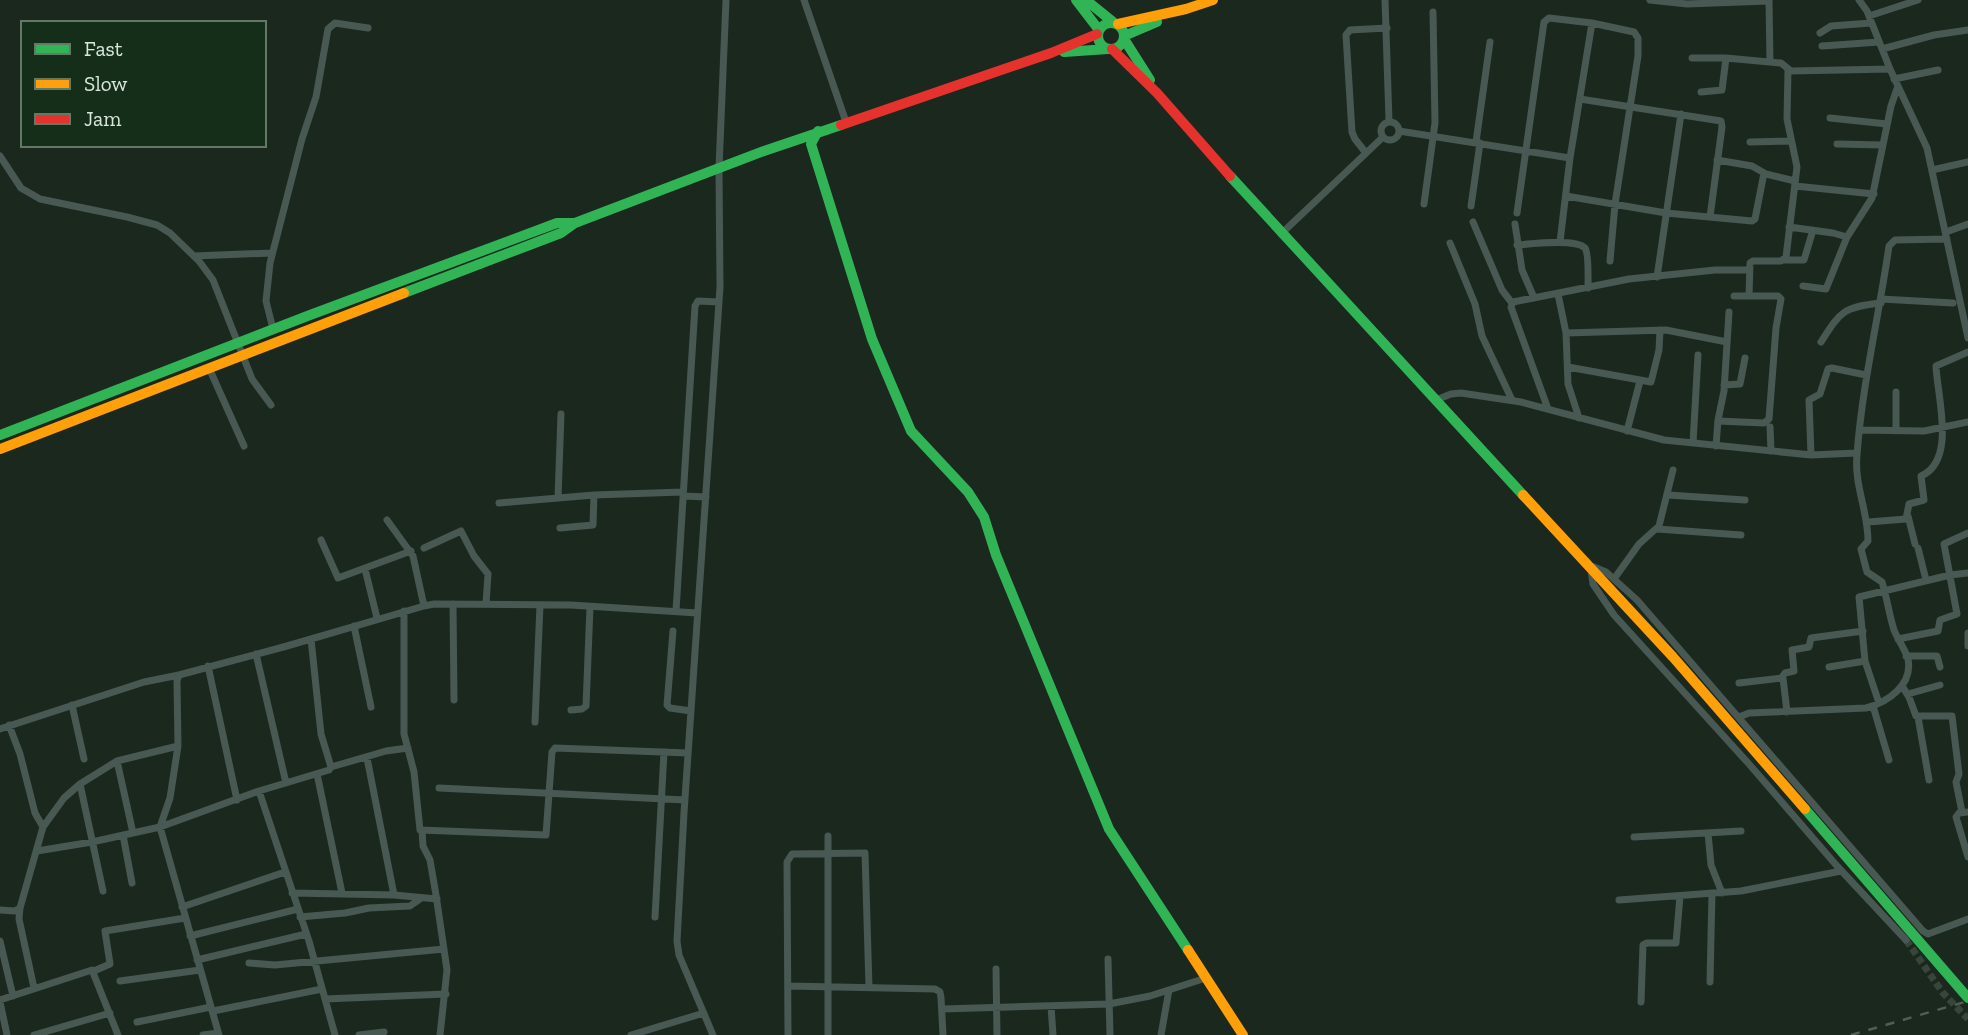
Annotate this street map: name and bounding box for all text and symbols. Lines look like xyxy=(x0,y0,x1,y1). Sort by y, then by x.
legend xyxy=(21,21,266,147)
text: Fast xyxy=(84,36,123,61)
text: Slow xyxy=(84,71,127,96)
text: Jam xyxy=(84,106,121,131)

